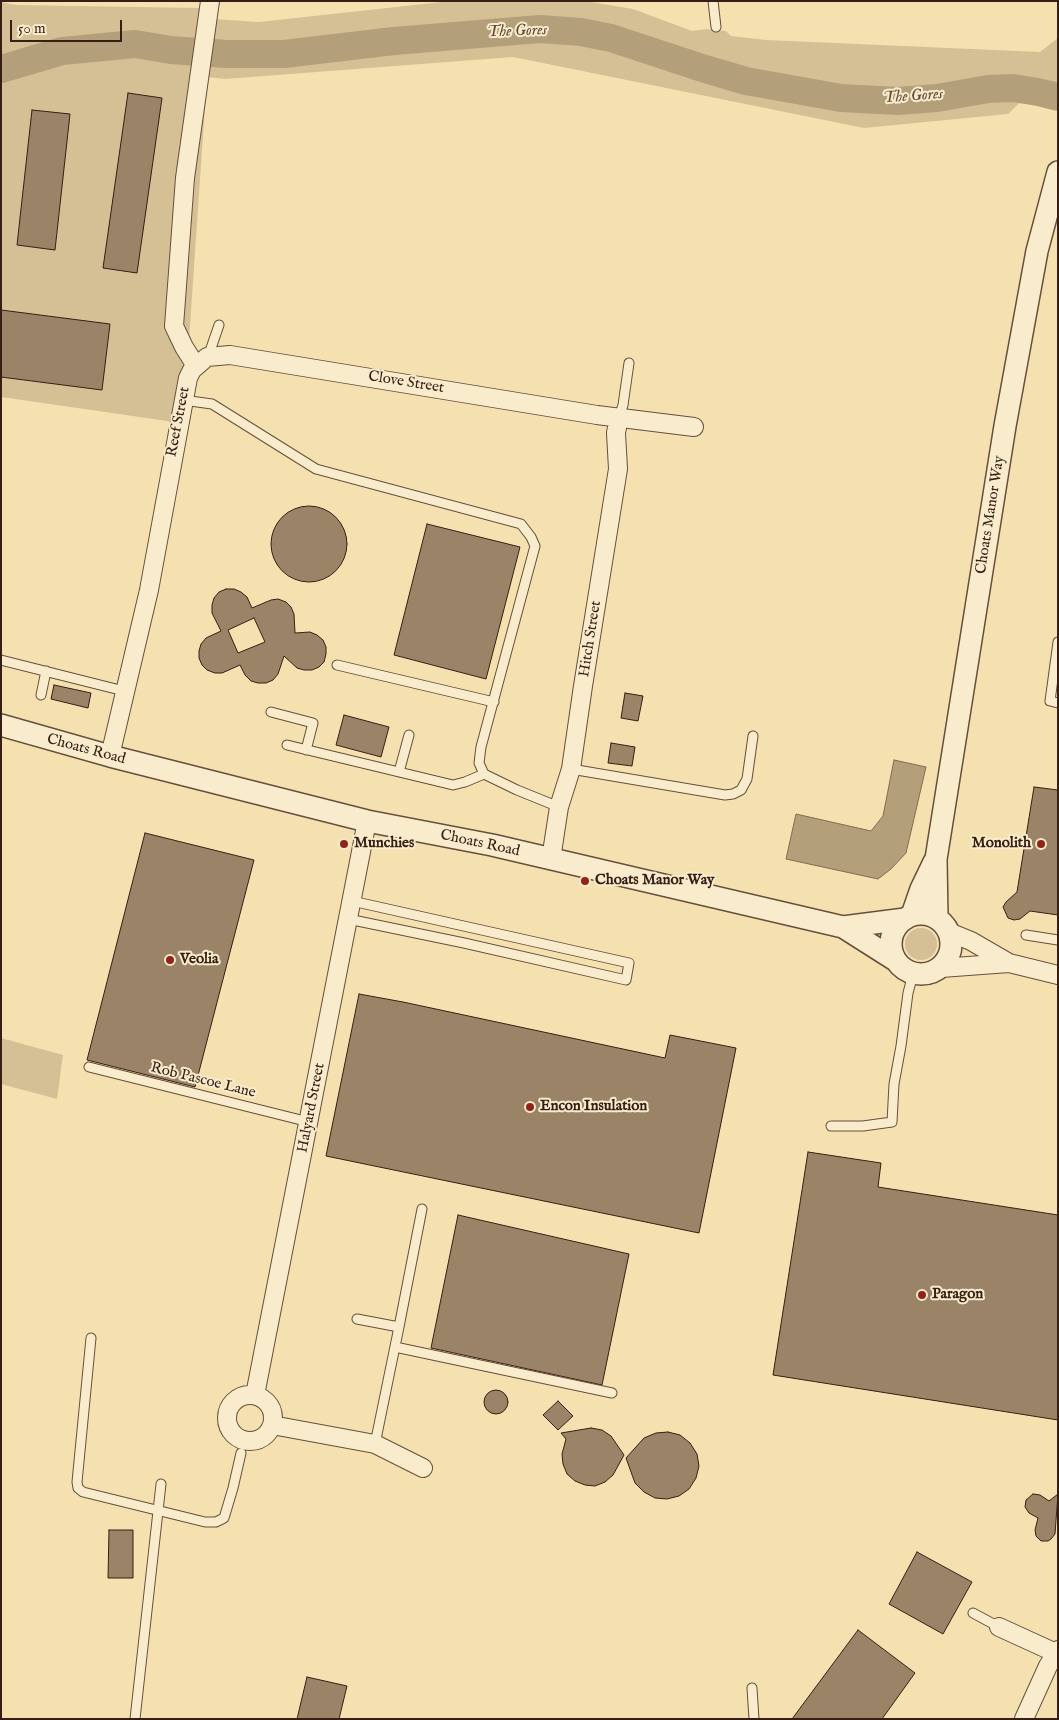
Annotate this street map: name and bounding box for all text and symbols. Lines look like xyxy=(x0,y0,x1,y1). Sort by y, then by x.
scale bar xyxy=(12,10,125,42)
text: 50 m xyxy=(18,19,46,38)
water label: The Gores xyxy=(487,21,547,43)
water label: The Gores xyxy=(882,85,944,109)
street label: Clove Street xyxy=(367,368,445,398)
street label: Reef Street xyxy=(163,385,195,459)
street label: Choats Manor Way xyxy=(973,455,1009,575)
street label: Hitch Street xyxy=(576,600,606,678)
street label: Choats Road xyxy=(45,731,127,769)
street label: Choats Road xyxy=(439,827,521,861)
place label: Munchies xyxy=(354,835,414,853)
place label: Monolith xyxy=(972,835,1031,853)
marker: Munchies xyxy=(338,838,350,850)
marker: Monolith xyxy=(1035,838,1047,850)
place label: Choats Manor Way xyxy=(595,872,714,890)
marker: Choats Manor Way xyxy=(579,875,591,887)
place label: Veolia xyxy=(180,951,219,969)
marker: Veolia xyxy=(164,954,176,966)
street label: Rob Pascoe Lane xyxy=(149,1059,257,1103)
street label: Halyard Street xyxy=(294,1062,330,1154)
place label: Encon Insulation xyxy=(540,1098,647,1116)
marker: Encon Insulation xyxy=(524,1101,536,1113)
place label: Paragon xyxy=(932,1286,983,1304)
marker: Paragon xyxy=(916,1289,928,1301)

